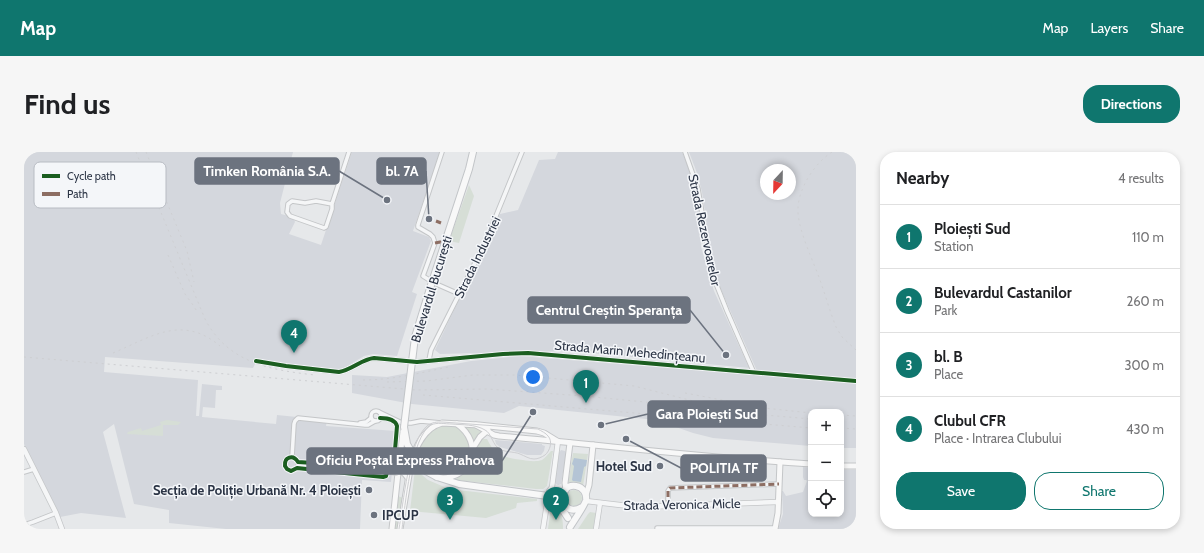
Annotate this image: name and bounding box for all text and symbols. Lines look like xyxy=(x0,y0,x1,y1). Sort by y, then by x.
text: Map xyxy=(20,17,56,40)
text: Map xyxy=(1043,19,1068,37)
text: Layers xyxy=(1090,19,1128,37)
text: Share xyxy=(1150,19,1184,37)
button: Directions xyxy=(1083,85,1180,123)
text: Find us xyxy=(24,87,110,121)
callout: Timken România S.A. xyxy=(195,158,339,184)
callout: bl. 7A xyxy=(377,158,426,184)
legend xyxy=(34,162,166,208)
text: Timken România S.A. xyxy=(203,162,331,180)
text: bl. 7A xyxy=(385,162,419,180)
north arrow xyxy=(760,164,796,200)
text: Nearby xyxy=(896,168,949,188)
text: Cycle path xyxy=(67,169,116,183)
text: 4 results xyxy=(1118,170,1164,186)
street label: Strada Rezervoarelor xyxy=(685,173,725,288)
text: Path xyxy=(67,187,88,201)
street label: Strada Industriei xyxy=(450,214,504,300)
text: Ploiești Sud xyxy=(934,220,1011,238)
text: 1 xyxy=(907,229,911,245)
text: 110 m xyxy=(1132,229,1164,245)
street label: Bulevardul București xyxy=(407,234,456,345)
text: Station xyxy=(934,238,973,254)
text: Bulevardul Castanilor xyxy=(934,284,1072,302)
text: 2 xyxy=(906,293,912,309)
text: 260 m xyxy=(1126,293,1164,309)
callout: Centrul Creștin Speranța xyxy=(528,297,690,323)
text: Centrul Creștin Speranța xyxy=(536,301,682,319)
text: Park xyxy=(934,302,957,318)
pin: 4 xyxy=(281,320,307,353)
street label: Strada Marin Mehedințeanu xyxy=(554,336,706,367)
text: bl. B xyxy=(934,348,963,366)
text: 3 xyxy=(905,357,913,373)
text: 300 m xyxy=(1124,357,1164,373)
text: Place xyxy=(934,366,963,382)
your location xyxy=(523,367,543,387)
pin: 1 xyxy=(573,370,599,403)
callout: Gara Ploiești Sud xyxy=(648,401,766,427)
text: Gara Ploiești Sud xyxy=(656,405,758,423)
map controls xyxy=(808,409,844,517)
button: + xyxy=(808,409,844,445)
text: Clubul CFR xyxy=(934,412,1006,430)
text: 4 xyxy=(905,421,913,437)
text: 430 m xyxy=(1126,421,1164,437)
text: Place · Intrarea Clubului xyxy=(934,430,1061,446)
button: − xyxy=(808,445,844,481)
callout: Oficiu Poștal Express Prahova xyxy=(307,448,502,474)
text: Oficiu Poștal Express Prahova xyxy=(316,451,494,469)
callout: POLITIA TF xyxy=(681,455,766,481)
place label: Hotel Sud xyxy=(596,458,652,474)
text: POLITIA TF xyxy=(690,459,759,477)
marker: Hotel Sud xyxy=(655,461,665,471)
button: Save xyxy=(896,472,1026,510)
button: Share xyxy=(1034,472,1164,510)
button: locate xyxy=(808,481,844,517)
place label: Secția de Poliție Urbană Nr. 4 Ploiești xyxy=(153,482,361,499)
marker: Secția de Poliție Urbană Nr. 4 Ploiești xyxy=(364,485,374,495)
pin: 3 xyxy=(437,487,463,520)
pin: 2 xyxy=(543,487,569,520)
street label: Strada Veronica Micle xyxy=(623,495,741,513)
place label: IPCUP xyxy=(382,507,419,523)
marker: IPCUP xyxy=(369,510,379,520)

